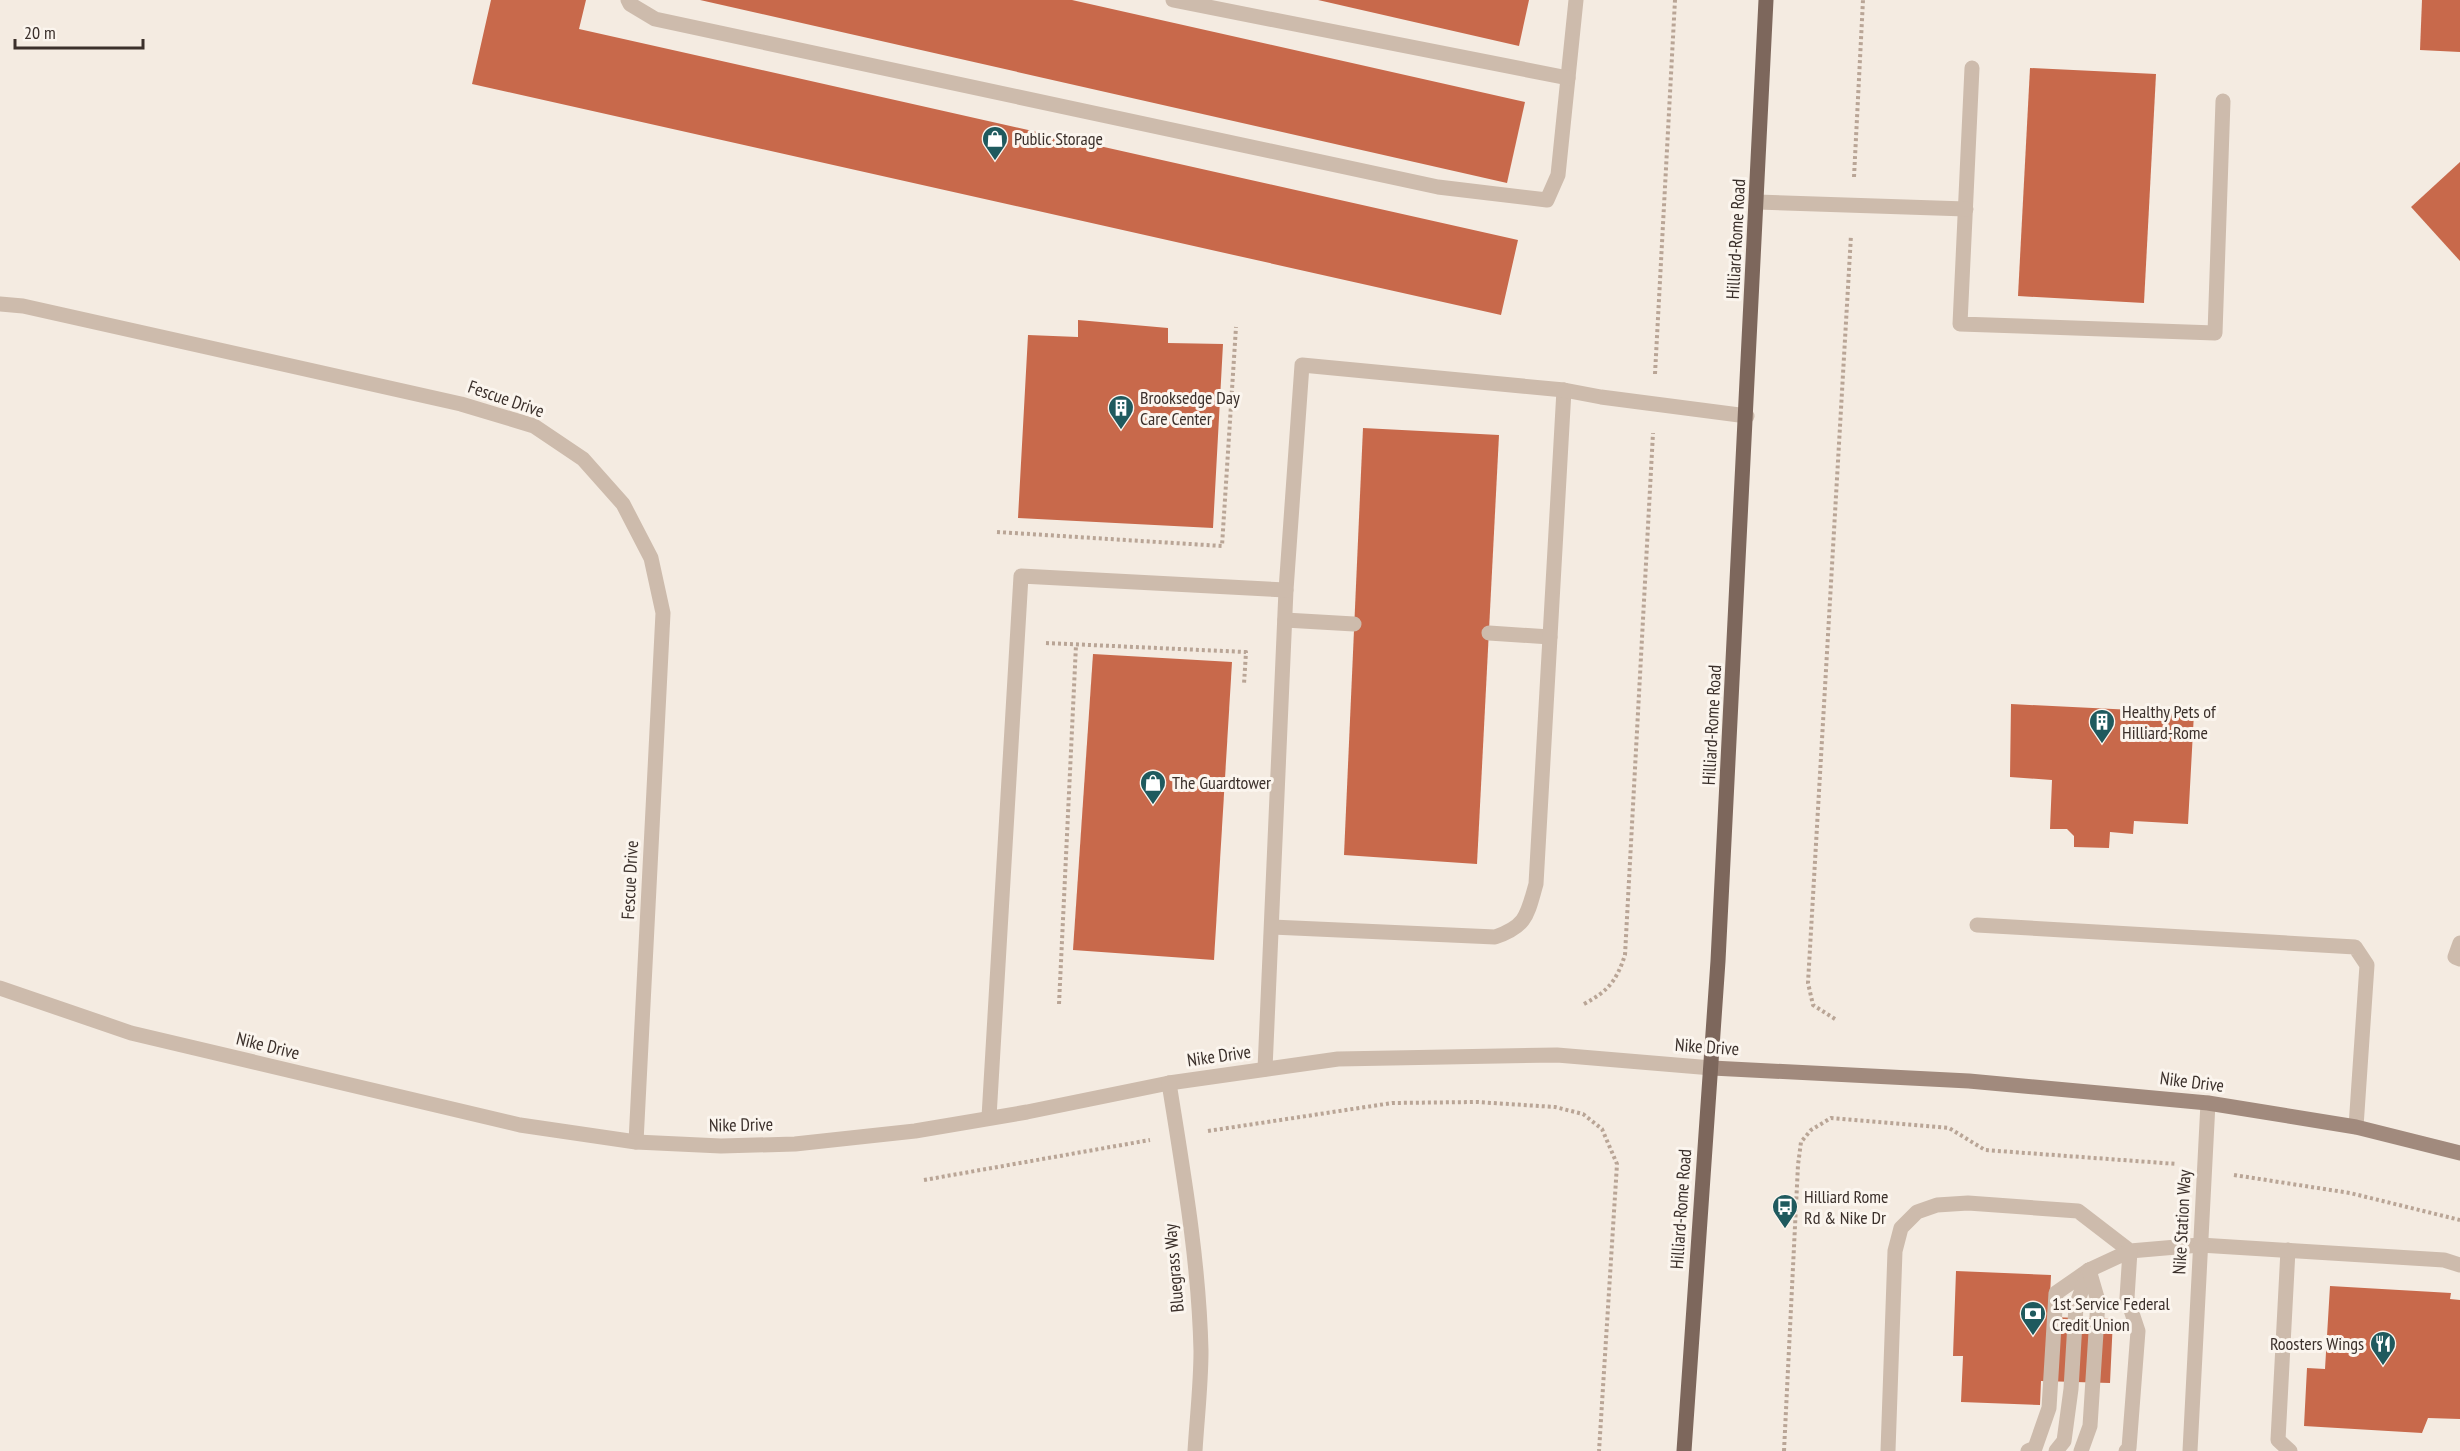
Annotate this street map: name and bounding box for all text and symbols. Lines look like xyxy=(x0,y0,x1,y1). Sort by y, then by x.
scale bar xyxy=(15,12,142,50)
text: 20 m xyxy=(24,21,56,44)
shop icon: Public Storage xyxy=(980,124,1010,162)
place label: Public Storage xyxy=(1014,127,1103,150)
street label: Hilliard-Rome Road xyxy=(1721,178,1750,300)
street label: Fescue Drive xyxy=(465,375,547,422)
place label: Brooksedge Day Care Center xyxy=(1140,386,1240,430)
building icon: Brooksedge Day Care Center xyxy=(1106,393,1136,431)
street label: Hilliard-Rome Road xyxy=(1697,664,1726,786)
place label: Healthy Pets of Hilliard-Rome xyxy=(2122,700,2217,744)
building icon: Healthy Pets of Hilliard-Rome xyxy=(2087,707,2117,745)
shop icon: The Guardtower xyxy=(1138,768,1168,806)
place label: The Guardtower xyxy=(1172,771,1271,794)
street label: Fescue Drive xyxy=(616,840,643,920)
street label: Nike Drive xyxy=(234,1027,302,1064)
street label: Nike Drive xyxy=(1674,1033,1740,1060)
street label: Nike Drive xyxy=(1185,1040,1252,1071)
street label: Nike Drive xyxy=(2159,1066,2225,1097)
street label: Nike Drive xyxy=(709,1112,773,1137)
street label: Hilliard-Rome Road xyxy=(1665,1148,1696,1270)
street label: Nike Station Way xyxy=(2167,1169,2196,1275)
place label: Hilliard Rome Rd & Nike Dr xyxy=(1804,1185,1888,1229)
bus stop icon: Hilliard Rome Rd & Nike Dr xyxy=(1770,1192,1800,1230)
street label: Bluegrass Way xyxy=(1158,1223,1189,1313)
place label: 1st Service Federal Credit Union xyxy=(2052,1292,2170,1336)
bank icon: 1st Service Federal Credit Union xyxy=(2018,1299,2048,1337)
restaurant icon: Roosters Wings xyxy=(2368,1329,2398,1367)
place label: Roosters Wings xyxy=(2270,1332,2364,1355)

